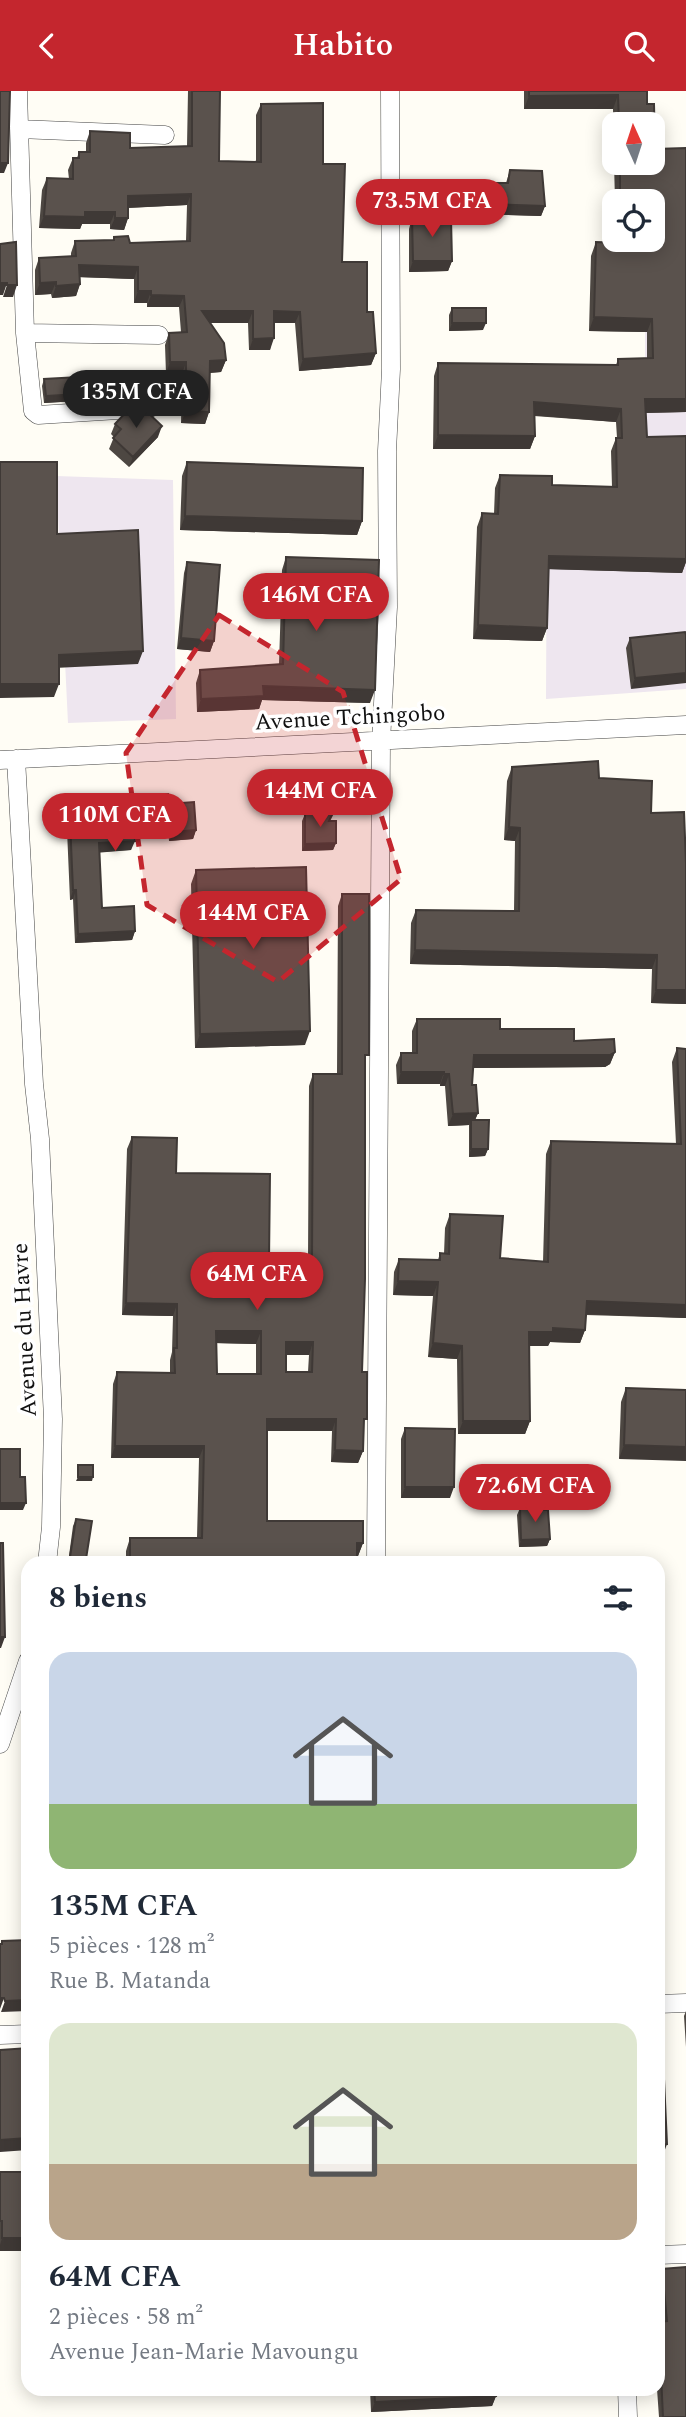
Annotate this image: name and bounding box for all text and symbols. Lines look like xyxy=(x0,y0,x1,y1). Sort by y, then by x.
text: Habito xyxy=(293,21,393,70)
icon: back xyxy=(28,27,66,65)
icon: search xyxy=(620,27,658,65)
north arrow xyxy=(602,112,665,175)
map controls xyxy=(602,112,665,252)
pin: 73.5M CFA xyxy=(352,179,512,239)
text: 73.5M CFA xyxy=(372,184,492,219)
button: locate xyxy=(602,189,665,252)
pin: 135M CFA xyxy=(64,371,208,430)
text: 135M CFA xyxy=(79,375,193,410)
pin: 146M CFA xyxy=(244,573,388,633)
text: 146M CFA xyxy=(259,578,373,613)
street label: Avenue Tchingobo xyxy=(254,696,446,740)
pin: 144M CFA xyxy=(248,769,392,829)
text: 144M CFA xyxy=(263,774,377,809)
pin: 110M CFA xyxy=(43,793,187,853)
text: 110M CFA xyxy=(58,798,172,833)
pin: 144M CFA xyxy=(181,891,325,951)
text: 144M CFA xyxy=(196,896,310,931)
street label: Avenue du Havre xyxy=(3,1242,47,1418)
pin: 64M CFA xyxy=(192,1253,322,1312)
text: 64M CFA xyxy=(206,1257,308,1292)
pin: 72.6M CFA xyxy=(455,1465,615,1524)
text: 72.6M CFA xyxy=(475,1469,595,1504)
text: 8 biens xyxy=(49,1575,147,1621)
icon: filters xyxy=(599,1579,637,1617)
icon: home xyxy=(280,1698,406,1824)
text: 135M CFA xyxy=(49,1883,198,1929)
text: 5 pièces · 128 m² xyxy=(49,1929,214,1964)
text: Rue B. Matanda xyxy=(49,1964,211,1999)
icon: home xyxy=(280,2069,406,2195)
text: 64M CFA xyxy=(49,2254,181,2300)
text: 2 pièces · 58 m² xyxy=(49,2300,203,2335)
text: Avenue Jean-Marie Mavoungu xyxy=(49,2335,359,2370)

